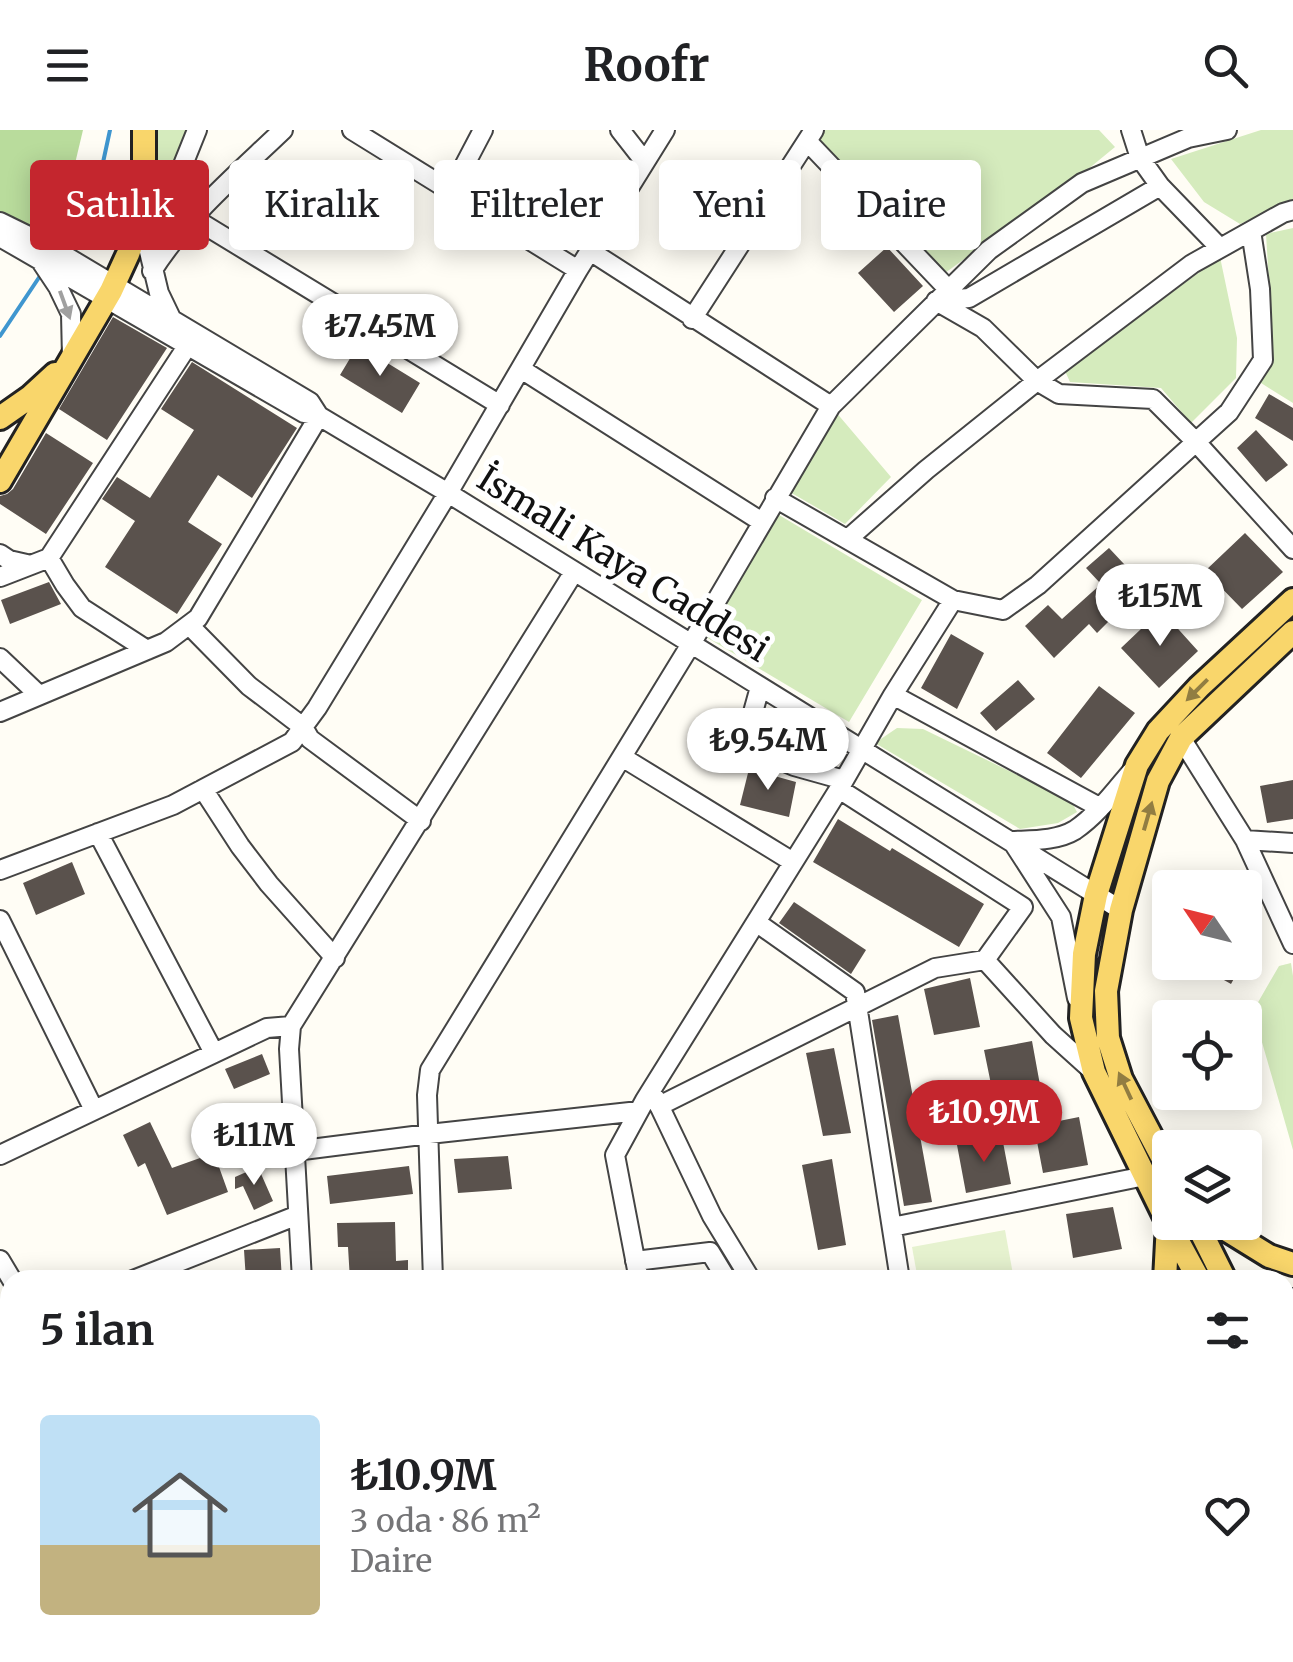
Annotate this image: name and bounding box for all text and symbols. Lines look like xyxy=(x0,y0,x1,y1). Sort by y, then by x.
text: Roofr xyxy=(583,37,710,93)
icon: menu xyxy=(40,38,95,93)
icon: search xyxy=(1198,38,1253,93)
chip: Satılık xyxy=(30,160,209,250)
chip: Kiralık xyxy=(229,160,414,250)
chip: Filtreler xyxy=(434,160,639,250)
chip: Yeni xyxy=(659,160,801,250)
chip: Daire xyxy=(821,160,981,250)
one-way arrow xyxy=(58,290,73,320)
pin: ₺7.45M xyxy=(299,294,461,379)
text: ₺7.45M xyxy=(324,306,436,346)
street label: İsmali Kaya Caddesi xyxy=(469,456,777,672)
pin: ₺15M xyxy=(1101,564,1219,649)
text: ₺15M xyxy=(1118,576,1202,616)
one-way arrow xyxy=(1185,678,1209,702)
pin: ₺9.54M xyxy=(687,708,849,793)
text: ₺9.54M xyxy=(709,720,827,760)
one-way arrow xyxy=(1140,801,1156,832)
north arrow xyxy=(1152,870,1262,980)
map controls xyxy=(1152,870,1262,1240)
button: locate xyxy=(1152,1000,1262,1110)
one-way arrow xyxy=(1117,1071,1134,1100)
pin: ₺10.9M xyxy=(903,1080,1065,1165)
text: ₺10.9M xyxy=(928,1092,1040,1132)
pin: ₺11M xyxy=(195,1103,313,1188)
text: ₺11M xyxy=(213,1115,295,1155)
button: layers xyxy=(1152,1130,1262,1240)
icon: filters xyxy=(1200,1303,1255,1358)
text: 5 ilan xyxy=(40,1304,154,1356)
text: ₺10.9M xyxy=(350,1449,497,1501)
icon: home xyxy=(120,1455,240,1575)
icon: heart xyxy=(1200,1488,1255,1543)
text: 3 oda · 86 m² xyxy=(350,1501,541,1541)
text: Daire xyxy=(350,1541,432,1581)

